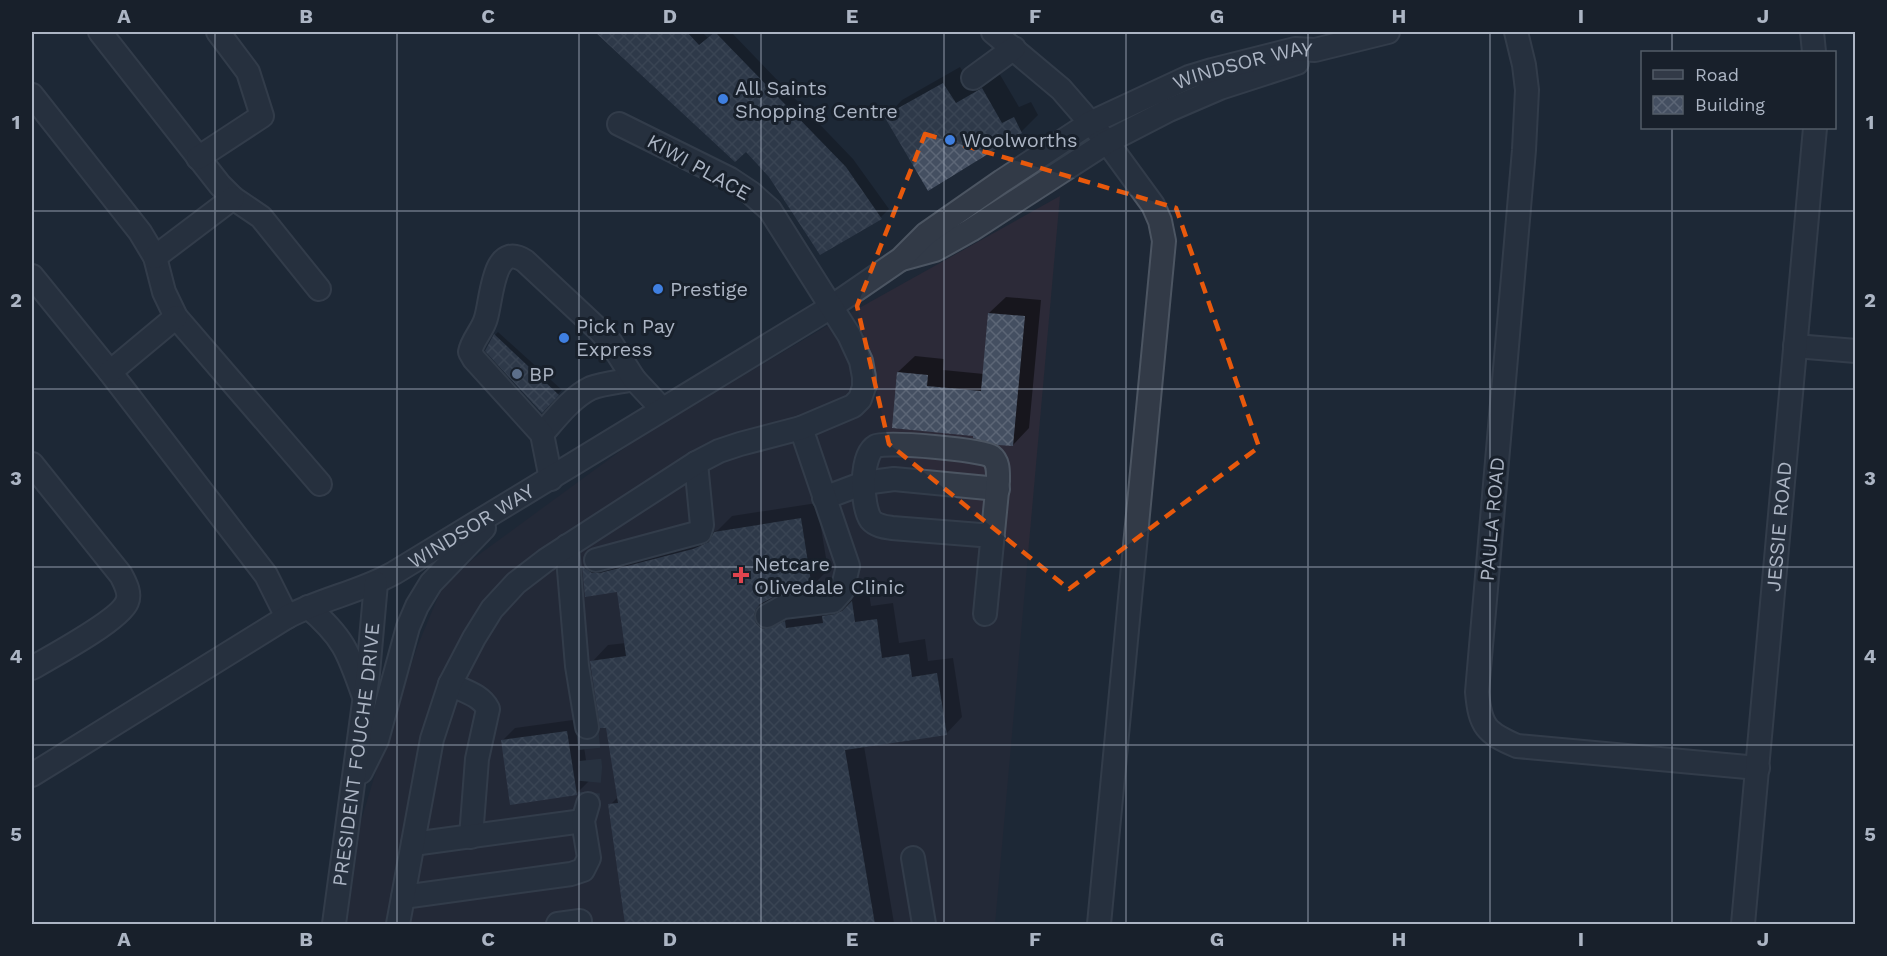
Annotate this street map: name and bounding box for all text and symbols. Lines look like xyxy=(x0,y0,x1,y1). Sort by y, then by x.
text: A xyxy=(117,4,131,28)
text: B xyxy=(299,4,313,28)
text: C xyxy=(481,4,495,28)
text: D xyxy=(663,4,677,28)
text: E xyxy=(846,4,858,28)
text: F xyxy=(1029,4,1041,28)
text: G xyxy=(1210,4,1224,28)
text: H xyxy=(1392,4,1406,28)
text: I xyxy=(1578,4,1584,28)
text: J xyxy=(1757,4,1769,28)
street label: WINDSOR WAY xyxy=(1169,36,1313,95)
legend xyxy=(1641,51,1836,129)
text: Road xyxy=(1695,64,1739,85)
place label: All Saints Shopping Centre xyxy=(735,76,898,123)
marker: All Saints Shopping Centre xyxy=(716,92,730,106)
text: Building xyxy=(1695,94,1765,115)
text: 1 xyxy=(12,110,20,134)
text: 1 xyxy=(1866,110,1874,134)
place label: Woolworths xyxy=(962,128,1078,152)
street label: KIWI PLACE xyxy=(643,129,755,205)
marker: Woolworths xyxy=(943,133,957,147)
place label: Prestige xyxy=(670,277,748,301)
marker: Prestige xyxy=(651,282,665,296)
text: 2 xyxy=(10,288,22,312)
text: 2 xyxy=(1864,288,1876,312)
place label: Pick n Pay Express xyxy=(576,314,676,361)
marker: Pick n Pay Express xyxy=(557,331,571,345)
place label: BP xyxy=(529,362,554,386)
marker: BP xyxy=(510,367,524,381)
street label: PAULA ROAD xyxy=(1475,456,1509,582)
street label: JESSIE ROAD xyxy=(1761,461,1797,593)
text: 3 xyxy=(10,466,22,490)
text: 3 xyxy=(1864,466,1876,490)
street label: WINDSOR WAY xyxy=(404,478,539,574)
place label: Netcare Olivedale Clinic xyxy=(754,552,905,599)
marker: Netcare Olivedale Clinic xyxy=(732,566,750,584)
street label: PRESIDENT FOUCHE DRIVE xyxy=(327,622,384,888)
text: 4 xyxy=(10,644,23,668)
text: 4 xyxy=(1864,644,1877,668)
text: 5 xyxy=(10,822,22,846)
text: 5 xyxy=(1864,822,1876,846)
text: A xyxy=(117,927,131,951)
text: B xyxy=(299,927,313,951)
text: C xyxy=(481,927,495,951)
text: D xyxy=(663,927,677,951)
text: E xyxy=(846,927,858,951)
text: F xyxy=(1029,927,1041,951)
text: G xyxy=(1210,927,1224,951)
text: H xyxy=(1392,927,1406,951)
text: I xyxy=(1578,927,1584,951)
text: J xyxy=(1757,927,1769,951)

